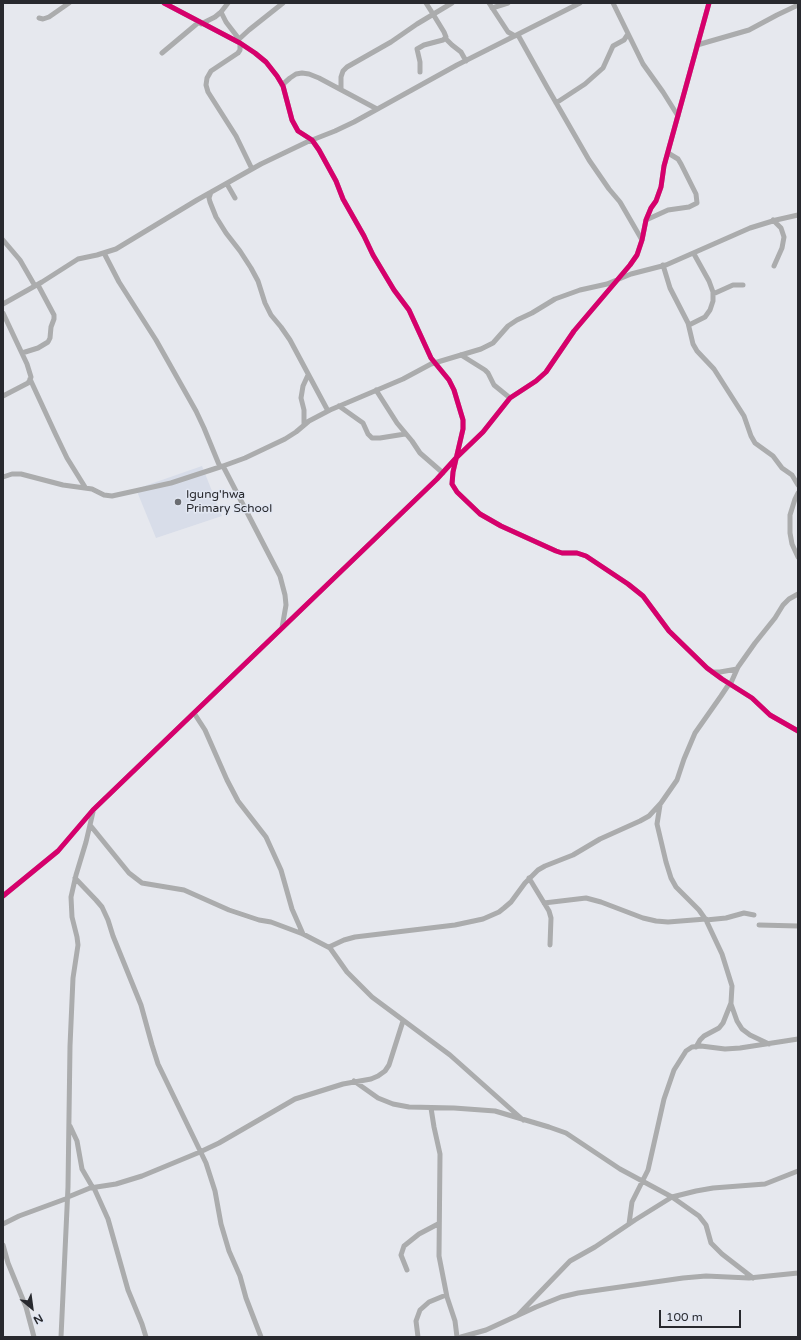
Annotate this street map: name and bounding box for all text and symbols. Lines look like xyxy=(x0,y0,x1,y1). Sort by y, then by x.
place label: Igung'hwa Primary School xyxy=(186,488,272,516)
marker: Igung'hwa Primary School xyxy=(173,497,183,507)
north arrow xyxy=(12,1288,52,1328)
scale bar xyxy=(661,1302,743,1328)
text: 100 m xyxy=(666,1310,703,1324)
text: N xyxy=(31,1311,45,1327)

